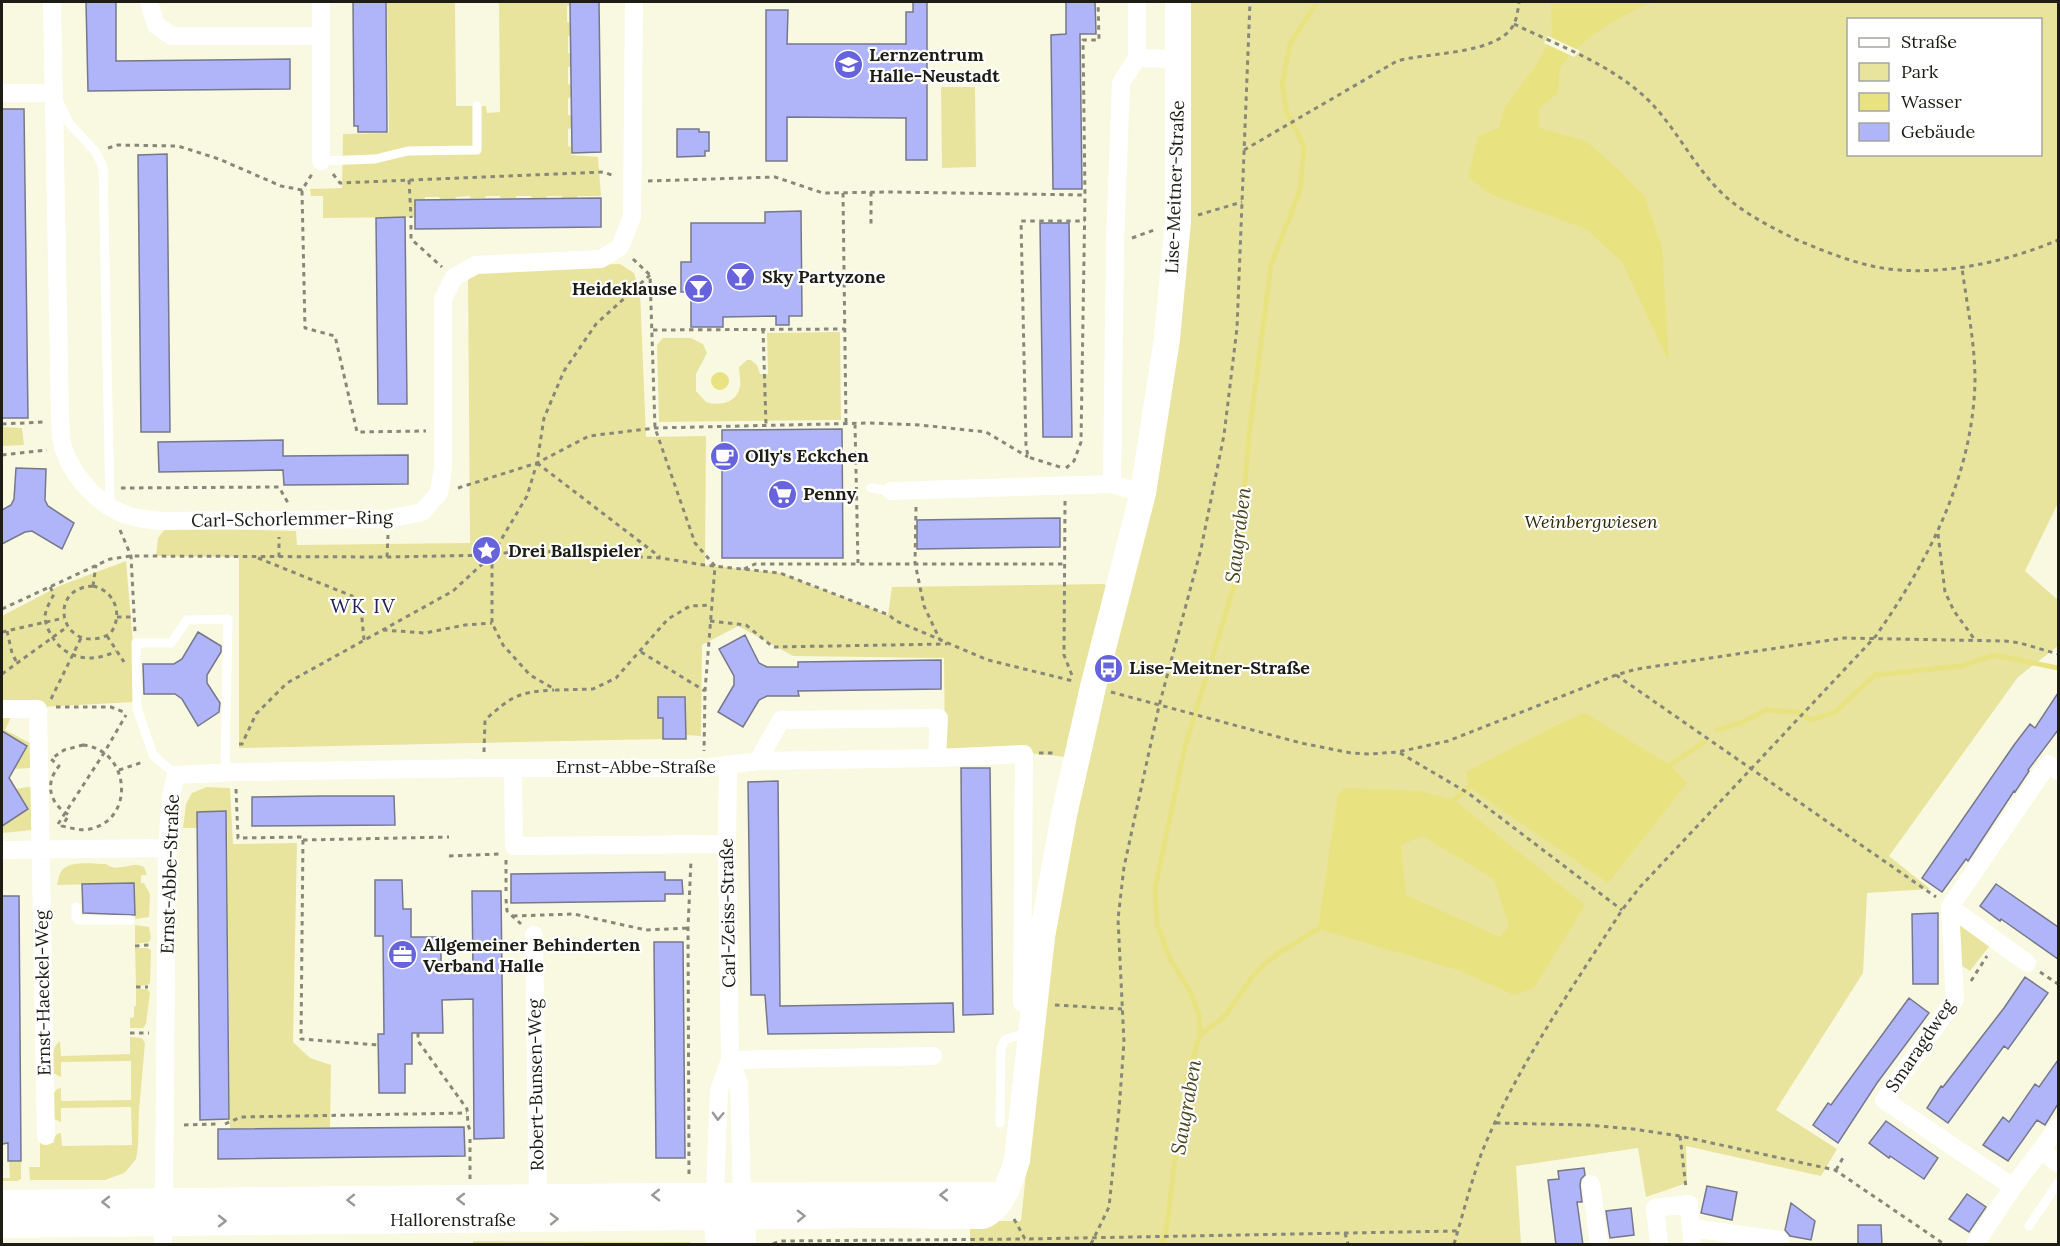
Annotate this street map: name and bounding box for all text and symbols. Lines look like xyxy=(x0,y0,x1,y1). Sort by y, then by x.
legend xyxy=(1847,18,2042,156)
text: Straße xyxy=(1901,30,1957,53)
place label: Lernzentrum Halle-Neustadt xyxy=(869,43,1000,87)
school or university icon: Lernzentrum Halle-Neustadt xyxy=(832,49,864,81)
text: Park xyxy=(1901,60,1939,83)
text: Wasser xyxy=(1901,90,1962,113)
street label: Lise-Meitner-Straße xyxy=(1160,100,1189,274)
text: Gebäude xyxy=(1901,120,1976,143)
bar icon: Sky Partyzone xyxy=(725,261,757,293)
place label: Sky Partyzone xyxy=(762,265,886,288)
bar icon: Heideklause xyxy=(682,273,714,305)
place label: Heideklause xyxy=(572,277,677,300)
cafe icon: Olly's Eckchen xyxy=(708,440,740,472)
place label: Olly's Eckchen xyxy=(745,444,869,467)
supermarket icon: Penny xyxy=(766,478,798,510)
place label: Penny xyxy=(803,482,857,505)
water label: Saugraben xyxy=(1219,485,1256,584)
street label: Carl-Schorlemmer-Ring xyxy=(191,505,394,532)
park label: Weinbergwiesen xyxy=(1524,510,1658,533)
place icon: Drei Ballspieler xyxy=(471,535,503,567)
place label: Drei Ballspieler xyxy=(508,539,642,562)
district label: WK IV xyxy=(330,593,396,618)
bus stop icon: Lise-Meitner-Straße xyxy=(1092,652,1124,684)
place label: Lise-Meitner-Straße xyxy=(1129,656,1310,679)
street label: Ernst-Abbe-Straße xyxy=(556,755,716,778)
street label: Ernst-Abbe-Straße xyxy=(155,793,184,954)
street label: Carl-Zeiss-Straße xyxy=(715,838,740,988)
street label: Ernst-Haeckel-Weg xyxy=(30,909,55,1076)
place label: Allgemeiner Behinderten Verband Halle xyxy=(423,933,641,977)
office icon: Allgemeiner Behinderten Verband Halle xyxy=(386,939,418,971)
street label: Smaragdweg xyxy=(1880,994,1960,1096)
street label: Robert-Bunsen-Weg xyxy=(522,998,549,1171)
water label: Saugraben xyxy=(1165,1057,1206,1157)
one-way arrow xyxy=(712,1112,724,1121)
one-way arrow xyxy=(652,1189,661,1202)
one-way arrow xyxy=(940,1189,949,1201)
one-way arrow xyxy=(346,1193,355,1206)
one-way arrow xyxy=(457,1193,466,1205)
one-way arrow xyxy=(101,1196,110,1208)
street label: Hallorenstraße xyxy=(390,1208,516,1231)
one-way arrow xyxy=(797,1210,806,1222)
one-way arrow xyxy=(550,1213,559,1225)
one-way arrow xyxy=(217,1215,226,1227)

